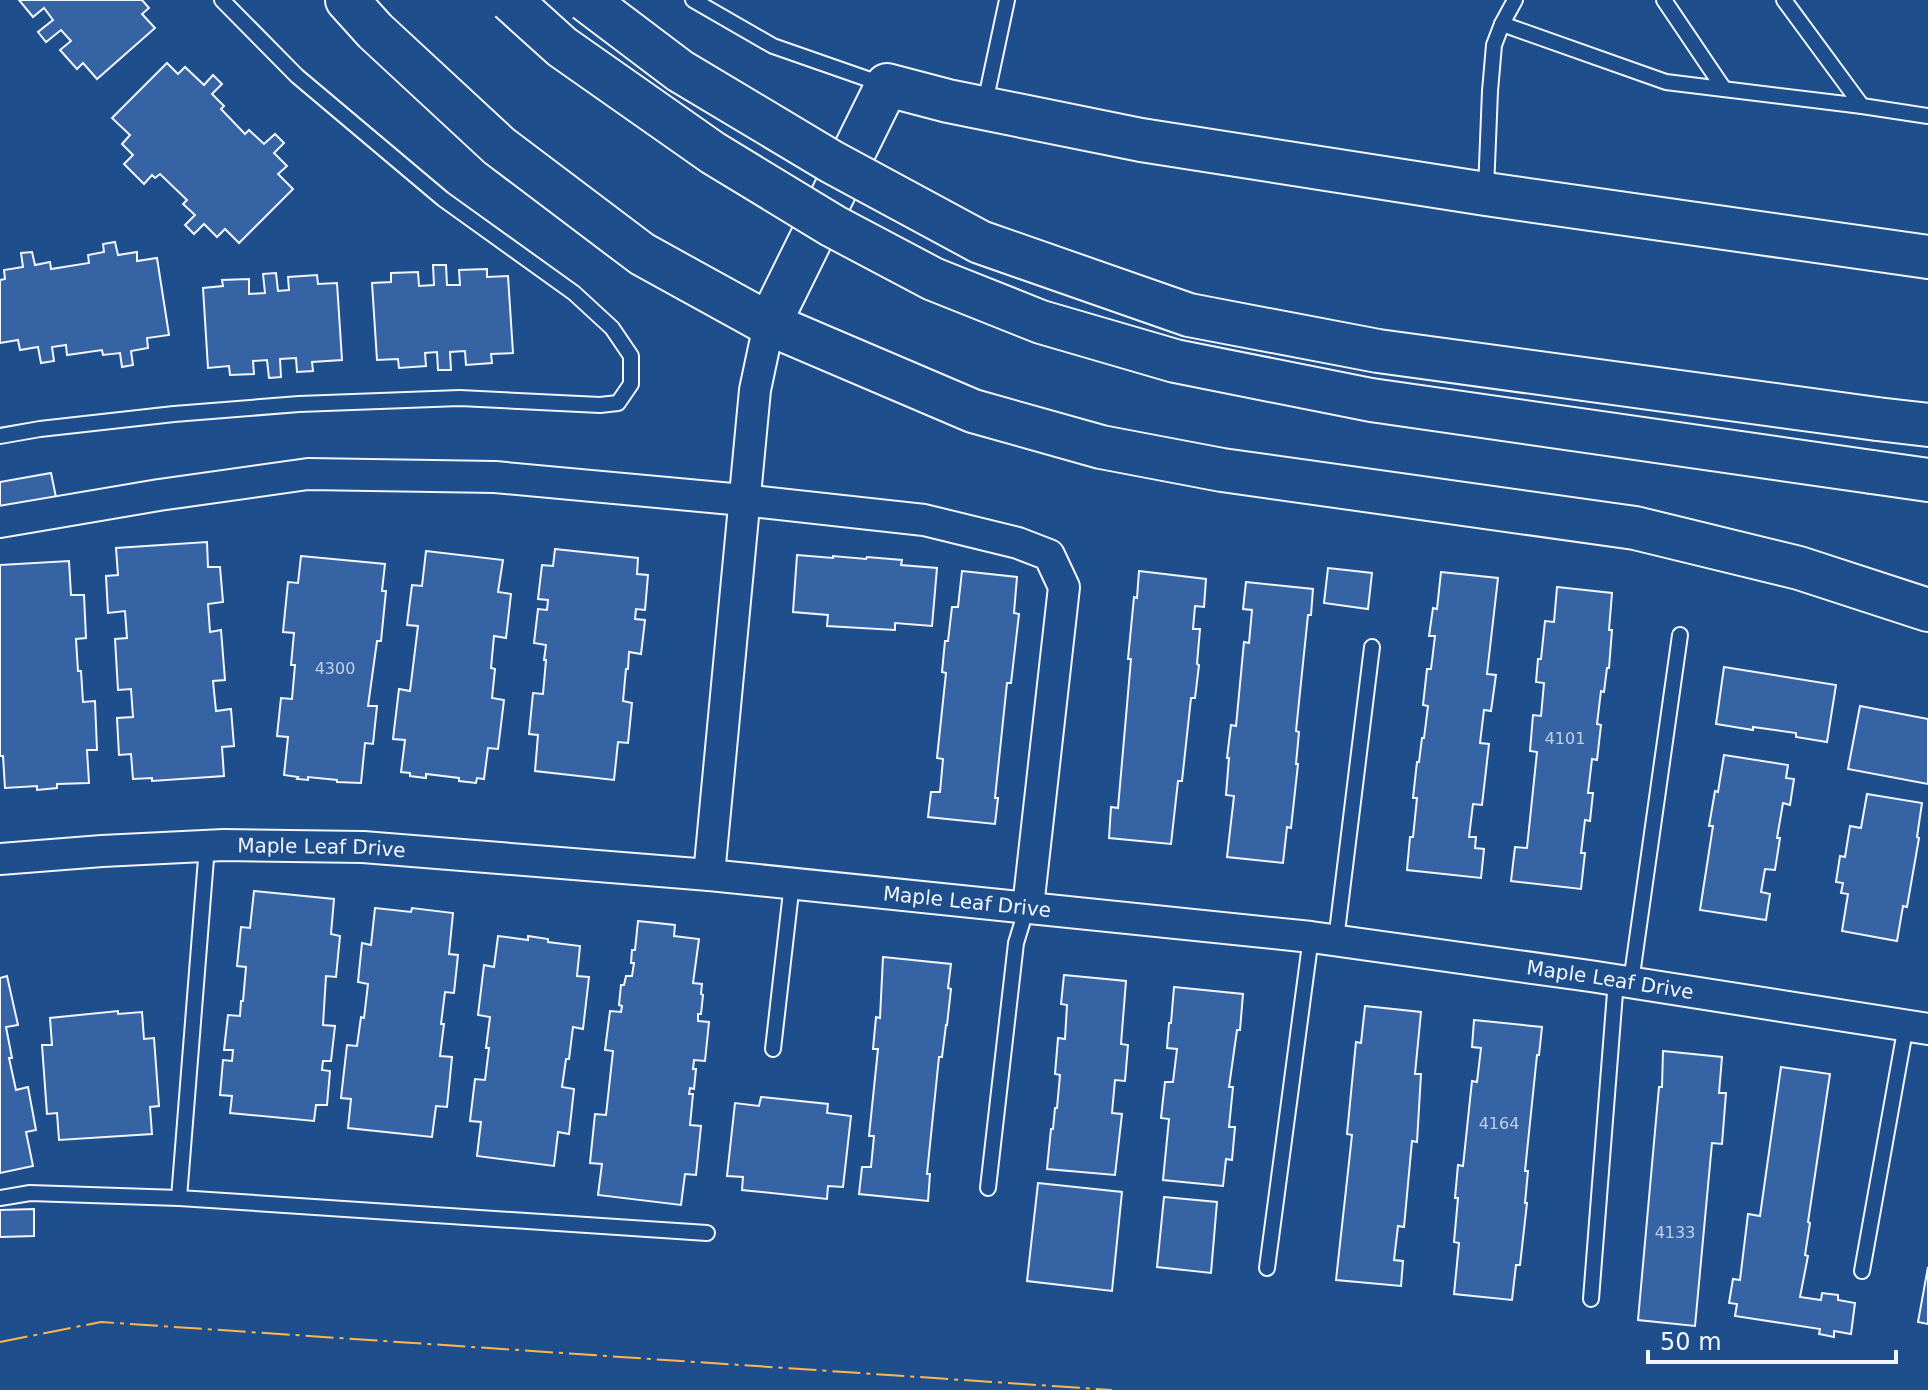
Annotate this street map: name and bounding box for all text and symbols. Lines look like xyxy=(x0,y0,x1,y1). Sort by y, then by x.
house number: 4300 xyxy=(315,659,355,678)
house number: 4101 xyxy=(1545,729,1585,748)
street label: Maple Leaf Drive xyxy=(237,833,407,862)
street label: Maple Leaf Drive xyxy=(882,881,1052,922)
street label: Maple Leaf Drive xyxy=(1525,955,1695,1004)
house number: 4164 xyxy=(1479,1114,1519,1133)
house number: 4133 xyxy=(1655,1223,1695,1242)
scale bar xyxy=(1648,1314,1896,1364)
text: 50 m xyxy=(1660,1328,1722,1356)

